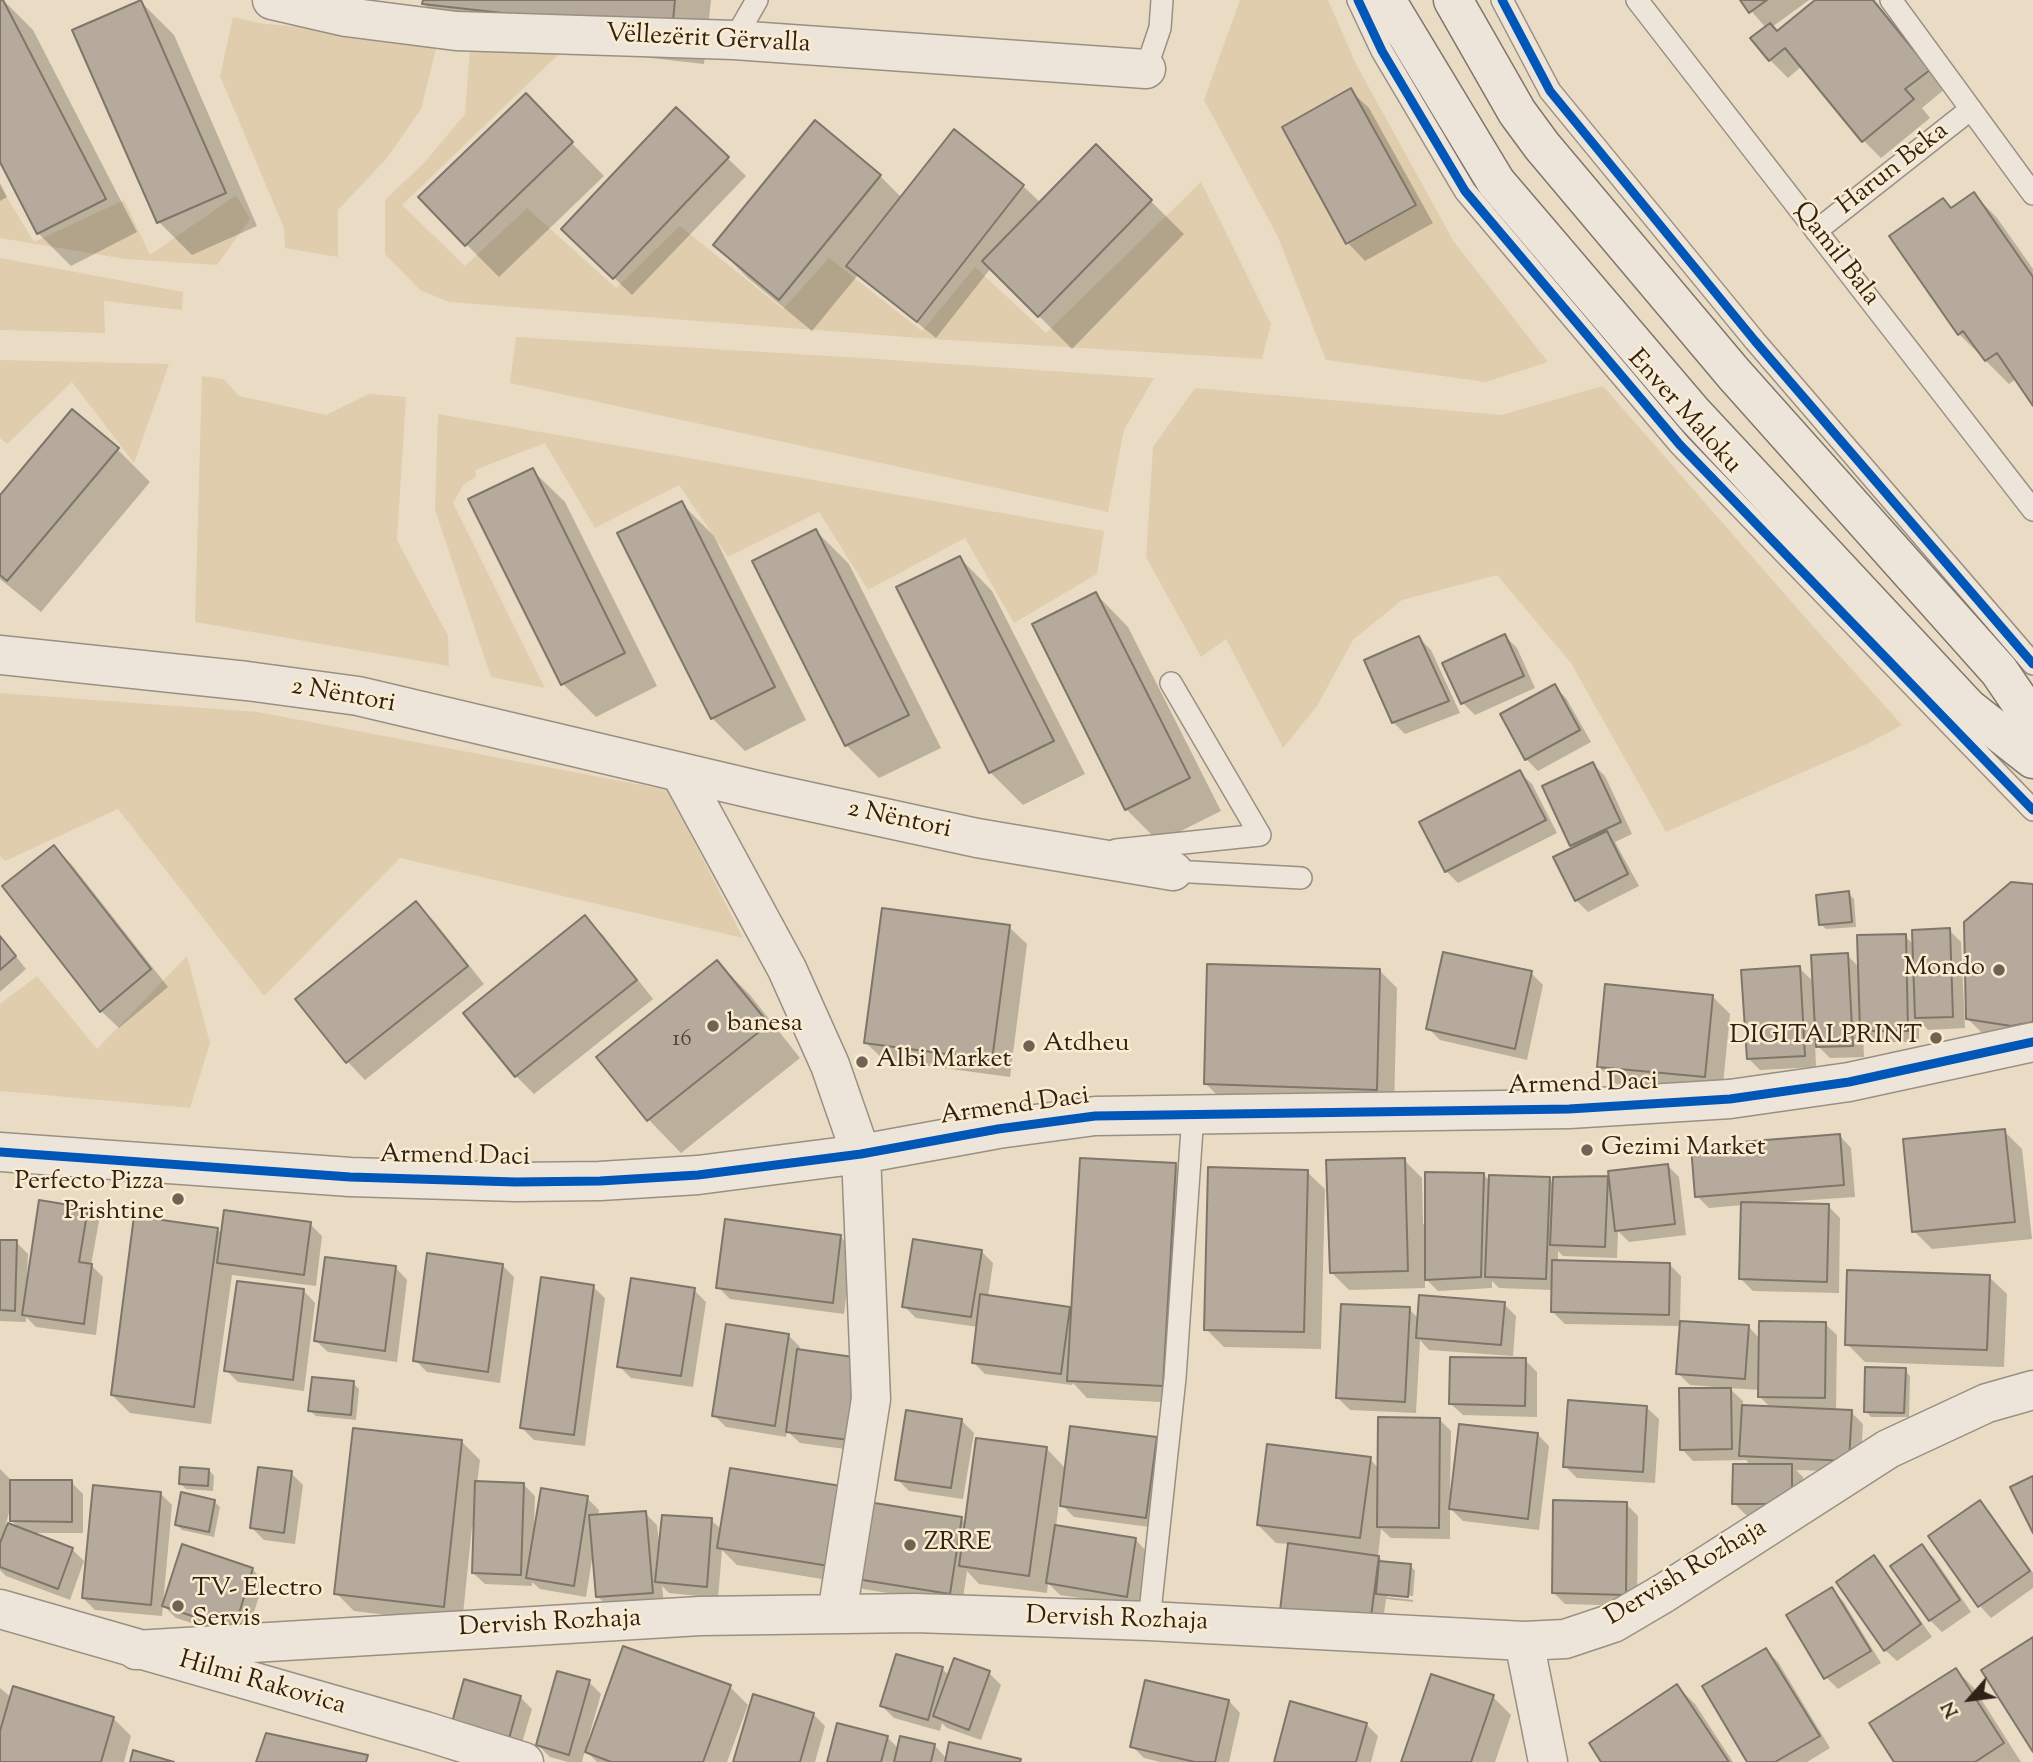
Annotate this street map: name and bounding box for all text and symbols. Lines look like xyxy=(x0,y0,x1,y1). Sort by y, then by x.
street label: Vëllezërit Gërvalla xyxy=(605,20,811,62)
street label: Harun Beka xyxy=(1832,117,1956,223)
street label: Qamil Bala xyxy=(1785,197,1885,313)
street label: Enver Maloku xyxy=(1619,345,1747,481)
street label: 2 Nëntori xyxy=(288,672,398,722)
street label: 2 Nëntori xyxy=(844,795,954,847)
place label: Mondo xyxy=(1904,954,1985,986)
marker: Mondo xyxy=(1991,962,2007,978)
place label: banesa xyxy=(727,1010,803,1042)
marker: banesa xyxy=(705,1018,721,1034)
place label: DIGITALPRINT xyxy=(1729,1022,1922,1054)
house number: 16 xyxy=(672,1027,692,1055)
place label: Atdheu xyxy=(1043,1030,1130,1062)
marker: DIGITALPRINT xyxy=(1928,1030,1944,1046)
marker: Atdheu xyxy=(1021,1038,1037,1054)
place label: Albi Market xyxy=(876,1046,1011,1078)
marker: Albi Market xyxy=(854,1054,870,1070)
street label: Armend Daci xyxy=(1507,1068,1659,1104)
street label: Armend Daci xyxy=(938,1082,1092,1134)
place label: Gezimi Market xyxy=(1601,1134,1766,1166)
street label: Armend Daci xyxy=(380,1141,530,1175)
marker: Gezimi Market xyxy=(1579,1142,1595,1158)
place label: Perfecto Pizza Prishtine xyxy=(14,1168,164,1230)
marker: Perfecto Pizza Prishtine xyxy=(170,1191,186,1207)
street label: Dervish Rozhaja xyxy=(1601,1514,1773,1634)
place label: ZRRE xyxy=(924,1529,992,1561)
marker: ZRRE xyxy=(902,1537,918,1553)
place label: TV- Electro Servis xyxy=(192,1575,322,1636)
marker: TV- Electro Servis xyxy=(170,1598,186,1614)
street label: Dervish Rozhaja xyxy=(1025,1602,1209,1640)
street label: Dervish Rozhaja xyxy=(458,1605,642,1645)
street label: Hilmi Rakovica xyxy=(175,1646,349,1724)
north arrow xyxy=(1935,1664,2005,1734)
text: N xyxy=(1936,1696,1967,1722)

